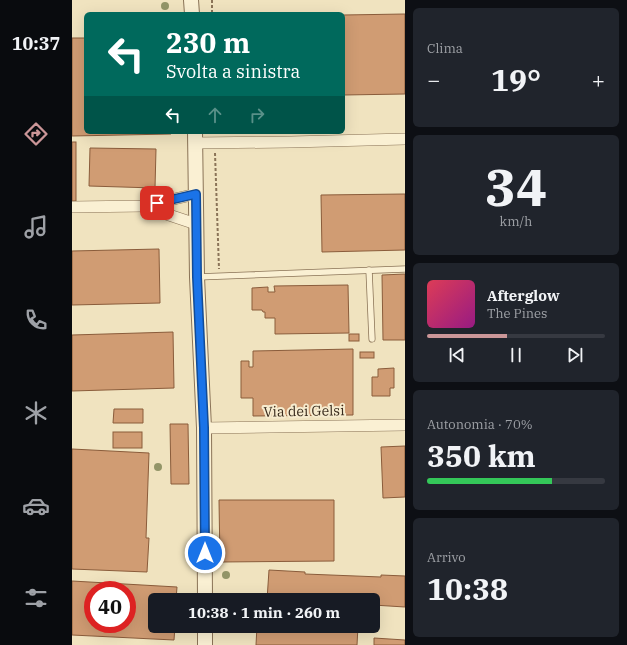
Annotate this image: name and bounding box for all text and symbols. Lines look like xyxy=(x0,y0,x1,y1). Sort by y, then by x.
text: 230 m xyxy=(166,24,250,61)
icon: left xyxy=(100,28,152,80)
text: 10:37 xyxy=(12,32,60,55)
text: Clima xyxy=(427,40,463,57)
text: Svolta a sinistra xyxy=(166,60,300,83)
text: 19° xyxy=(491,60,541,99)
text: − xyxy=(427,65,440,94)
text: + xyxy=(592,65,605,94)
icon: left xyxy=(162,104,184,126)
icon: ahead xyxy=(204,104,226,126)
icon: right xyxy=(246,104,268,126)
icon: directions xyxy=(22,120,50,148)
text: 34 xyxy=(485,153,547,220)
pin xyxy=(140,186,174,220)
icon: arrive xyxy=(146,192,168,214)
icon: music xyxy=(22,213,50,241)
text: km/h xyxy=(500,213,532,230)
text: Afterglow xyxy=(487,286,560,305)
text: The Pines xyxy=(487,305,547,322)
icon: phone xyxy=(22,306,50,334)
icon: previous xyxy=(446,344,468,366)
icon: pause xyxy=(505,344,527,366)
icon: next xyxy=(564,344,586,366)
icon: climate xyxy=(22,399,50,427)
street label: Via dei Gelsi xyxy=(263,401,345,421)
text: Autonomia · 70% xyxy=(427,416,533,433)
text: 350 km xyxy=(427,436,536,475)
icon: car xyxy=(22,492,50,520)
position arrow xyxy=(184,532,226,574)
text: Arrivo xyxy=(427,549,466,566)
text: 10:38 xyxy=(427,569,508,608)
speed limit sign: 40 xyxy=(84,581,136,633)
icon: filters xyxy=(22,584,50,612)
text: 10:38 · 1 min · 260 m xyxy=(188,603,340,622)

